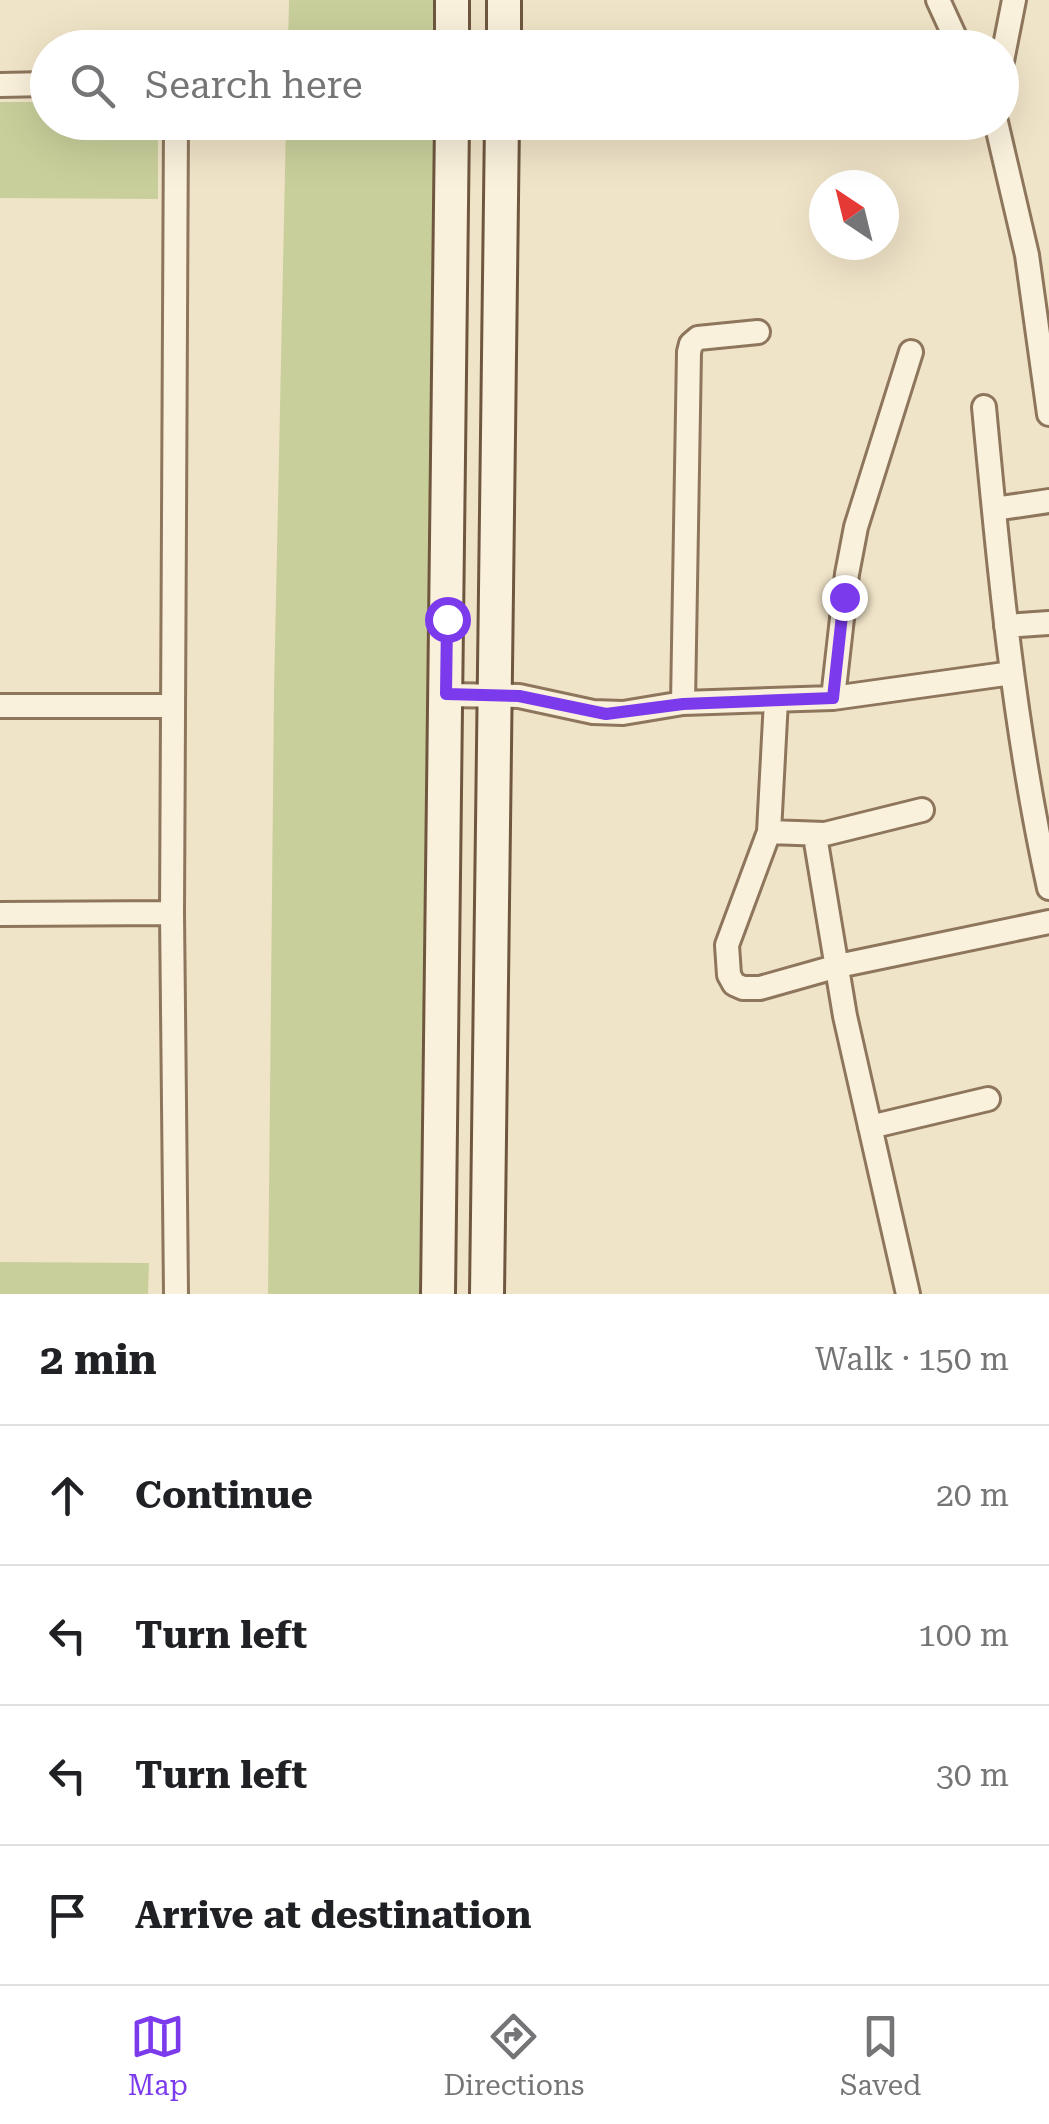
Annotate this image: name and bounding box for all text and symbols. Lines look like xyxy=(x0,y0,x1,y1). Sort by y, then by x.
search box xyxy=(30,30,1019,140)
icon: search xyxy=(65,58,120,113)
text: Search here xyxy=(145,63,363,107)
north arrow xyxy=(809,170,899,260)
route end xyxy=(822,575,868,621)
route start xyxy=(425,597,471,643)
text: 2 min xyxy=(40,1335,157,1384)
text: Walk · 150 m xyxy=(815,1340,1009,1378)
icon: ahead xyxy=(40,1468,95,1523)
text: Continue xyxy=(135,1473,313,1517)
text: 20 m xyxy=(936,1476,1009,1514)
icon: left xyxy=(40,1608,95,1663)
text: Turn left xyxy=(135,1613,307,1657)
text: 100 m xyxy=(918,1616,1009,1654)
icon: left xyxy=(40,1748,95,1803)
text: Turn left xyxy=(135,1753,307,1797)
text: 30 m xyxy=(936,1756,1009,1794)
icon: arrive xyxy=(40,1888,95,1943)
text: Arrive at destination xyxy=(135,1893,531,1937)
tab: Map xyxy=(128,2009,188,2102)
tab: Directions xyxy=(443,2009,584,2102)
tab: Saved xyxy=(840,2009,921,2102)

